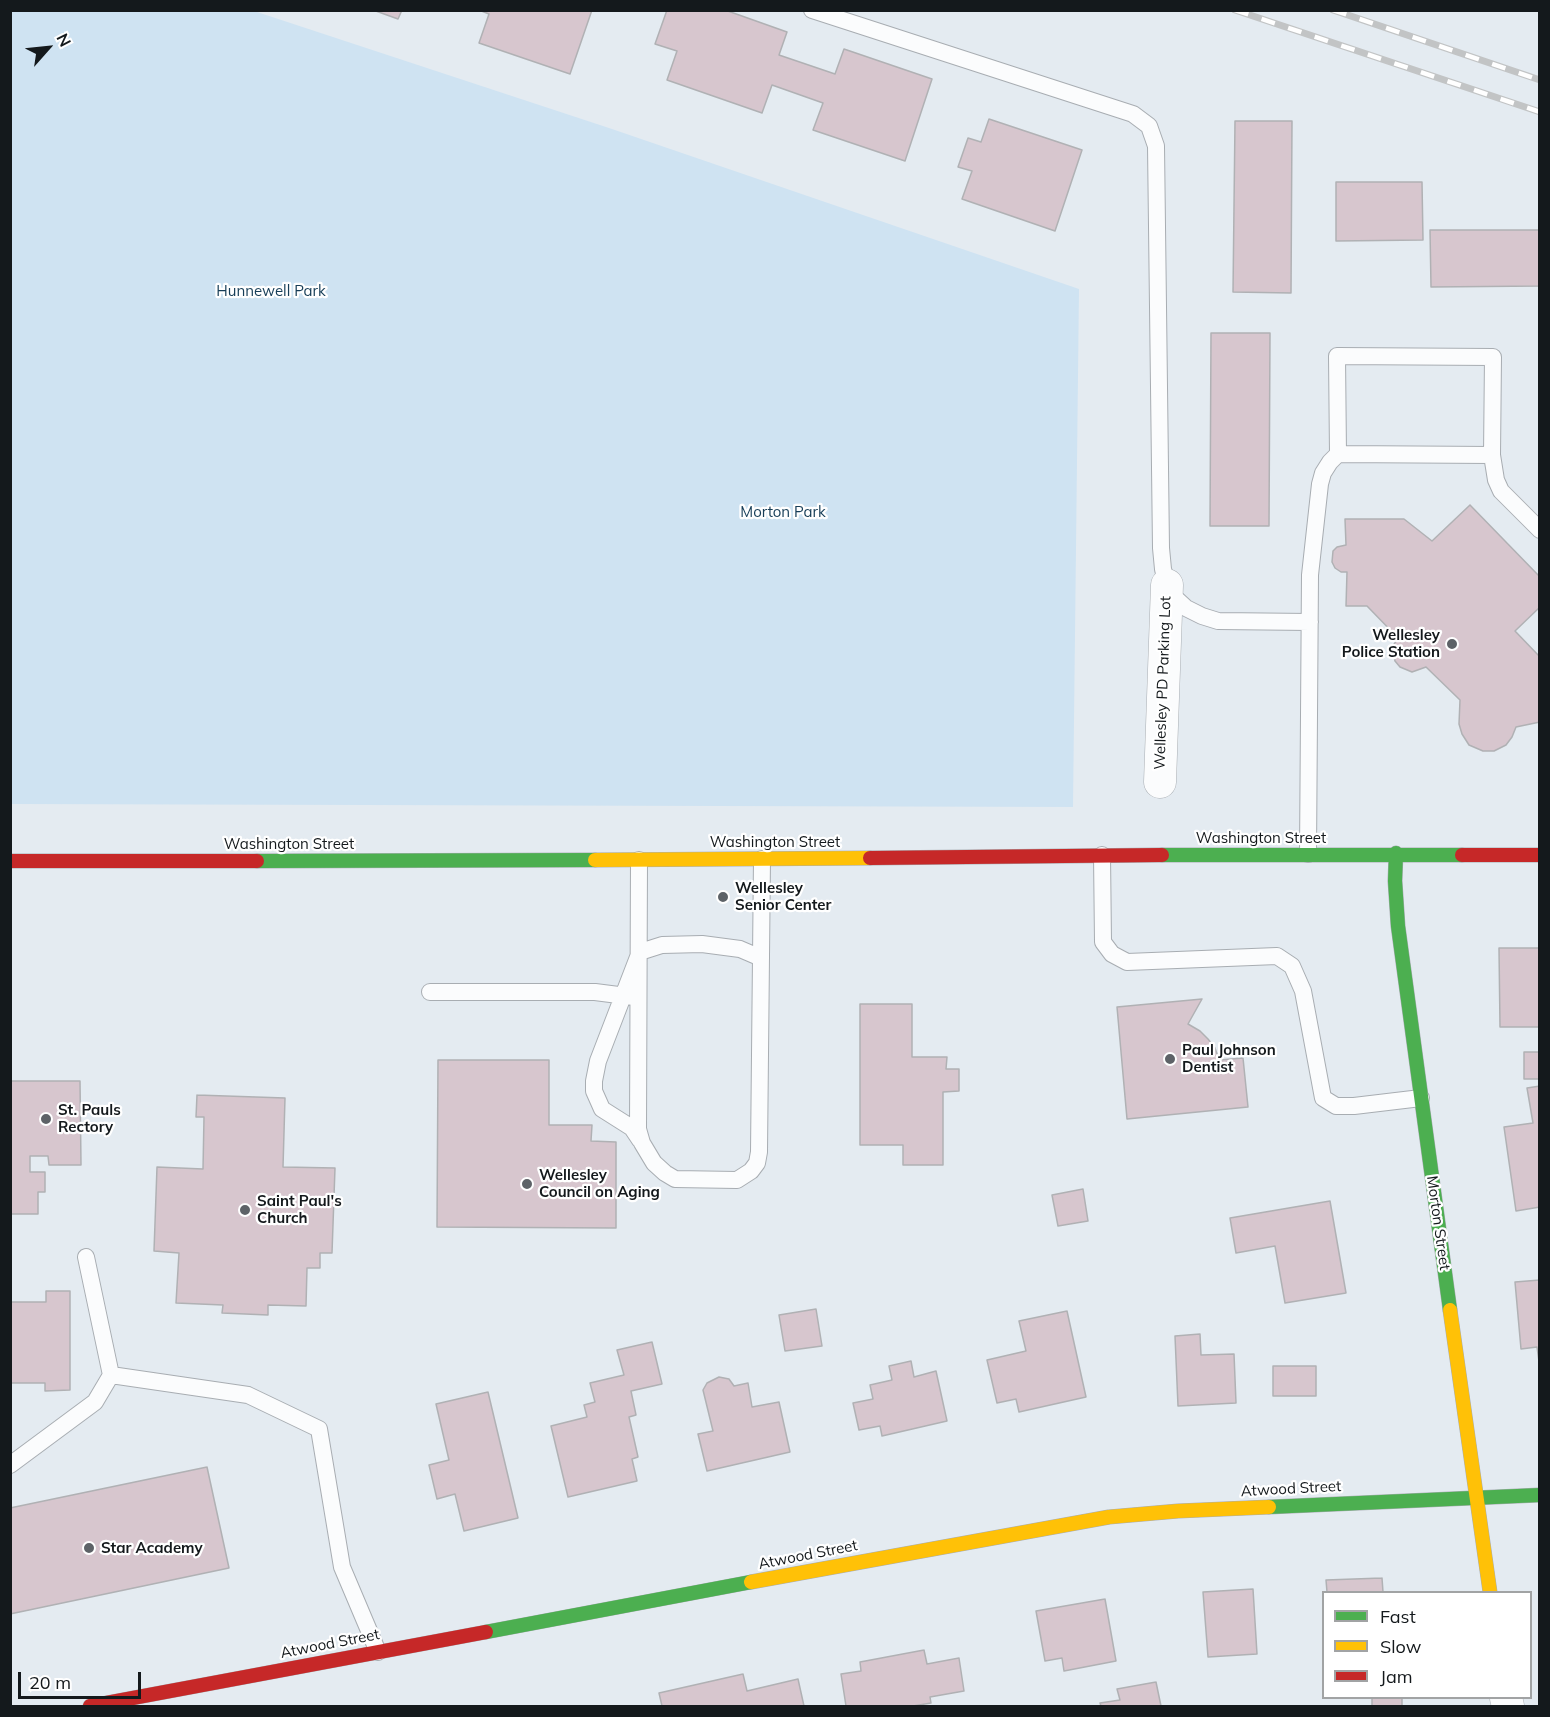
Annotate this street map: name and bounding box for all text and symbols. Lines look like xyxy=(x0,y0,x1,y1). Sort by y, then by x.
north arrow xyxy=(18,18,78,78)
text: N xyxy=(52,30,76,50)
park label: Hunnewell Park xyxy=(216,282,326,300)
park label: Morton Park xyxy=(740,503,826,521)
street label: Wellesley PD Parking Lot xyxy=(1151,596,1175,770)
place label: Wellesley Police Station xyxy=(1342,626,1440,661)
marker: Wellesley Police Station xyxy=(1445,637,1459,651)
street label: Washington Street xyxy=(1196,829,1326,847)
street label: Washington Street xyxy=(710,833,840,851)
street label: Washington Street xyxy=(224,835,354,853)
place label: Wellesley Senior Center xyxy=(735,879,831,914)
marker: Wellesley Senior Center xyxy=(716,890,730,904)
place label: Paul Johnson Dentist xyxy=(1182,1041,1276,1076)
marker: Paul Johnson Dentist xyxy=(1163,1052,1177,1066)
place label: St. Pauls Rectory xyxy=(58,1101,121,1136)
marker: St. Pauls Rectory xyxy=(39,1112,53,1126)
place label: Wellesley Council on Aging xyxy=(539,1166,660,1201)
street label: Morton Street xyxy=(1422,1175,1454,1271)
marker: Wellesley Council on Aging xyxy=(520,1177,534,1191)
place label: Saint Paul's Church xyxy=(257,1192,342,1227)
marker: Saint Paul's Church xyxy=(238,1203,252,1217)
street label: Atwood Street xyxy=(1240,1477,1342,1501)
street label: Atwood Street xyxy=(757,1537,859,1573)
place label: Star Academy xyxy=(101,1539,203,1557)
marker: Star Academy xyxy=(82,1541,96,1555)
legend xyxy=(1322,1591,1532,1699)
text: Fast xyxy=(1380,1605,1416,1628)
street label: Atwood Street xyxy=(279,1626,381,1662)
text: Slow xyxy=(1380,1635,1421,1658)
scale bar xyxy=(21,1660,144,1698)
text: Jam xyxy=(1380,1665,1413,1688)
text: 20 m xyxy=(29,1671,71,1694)

